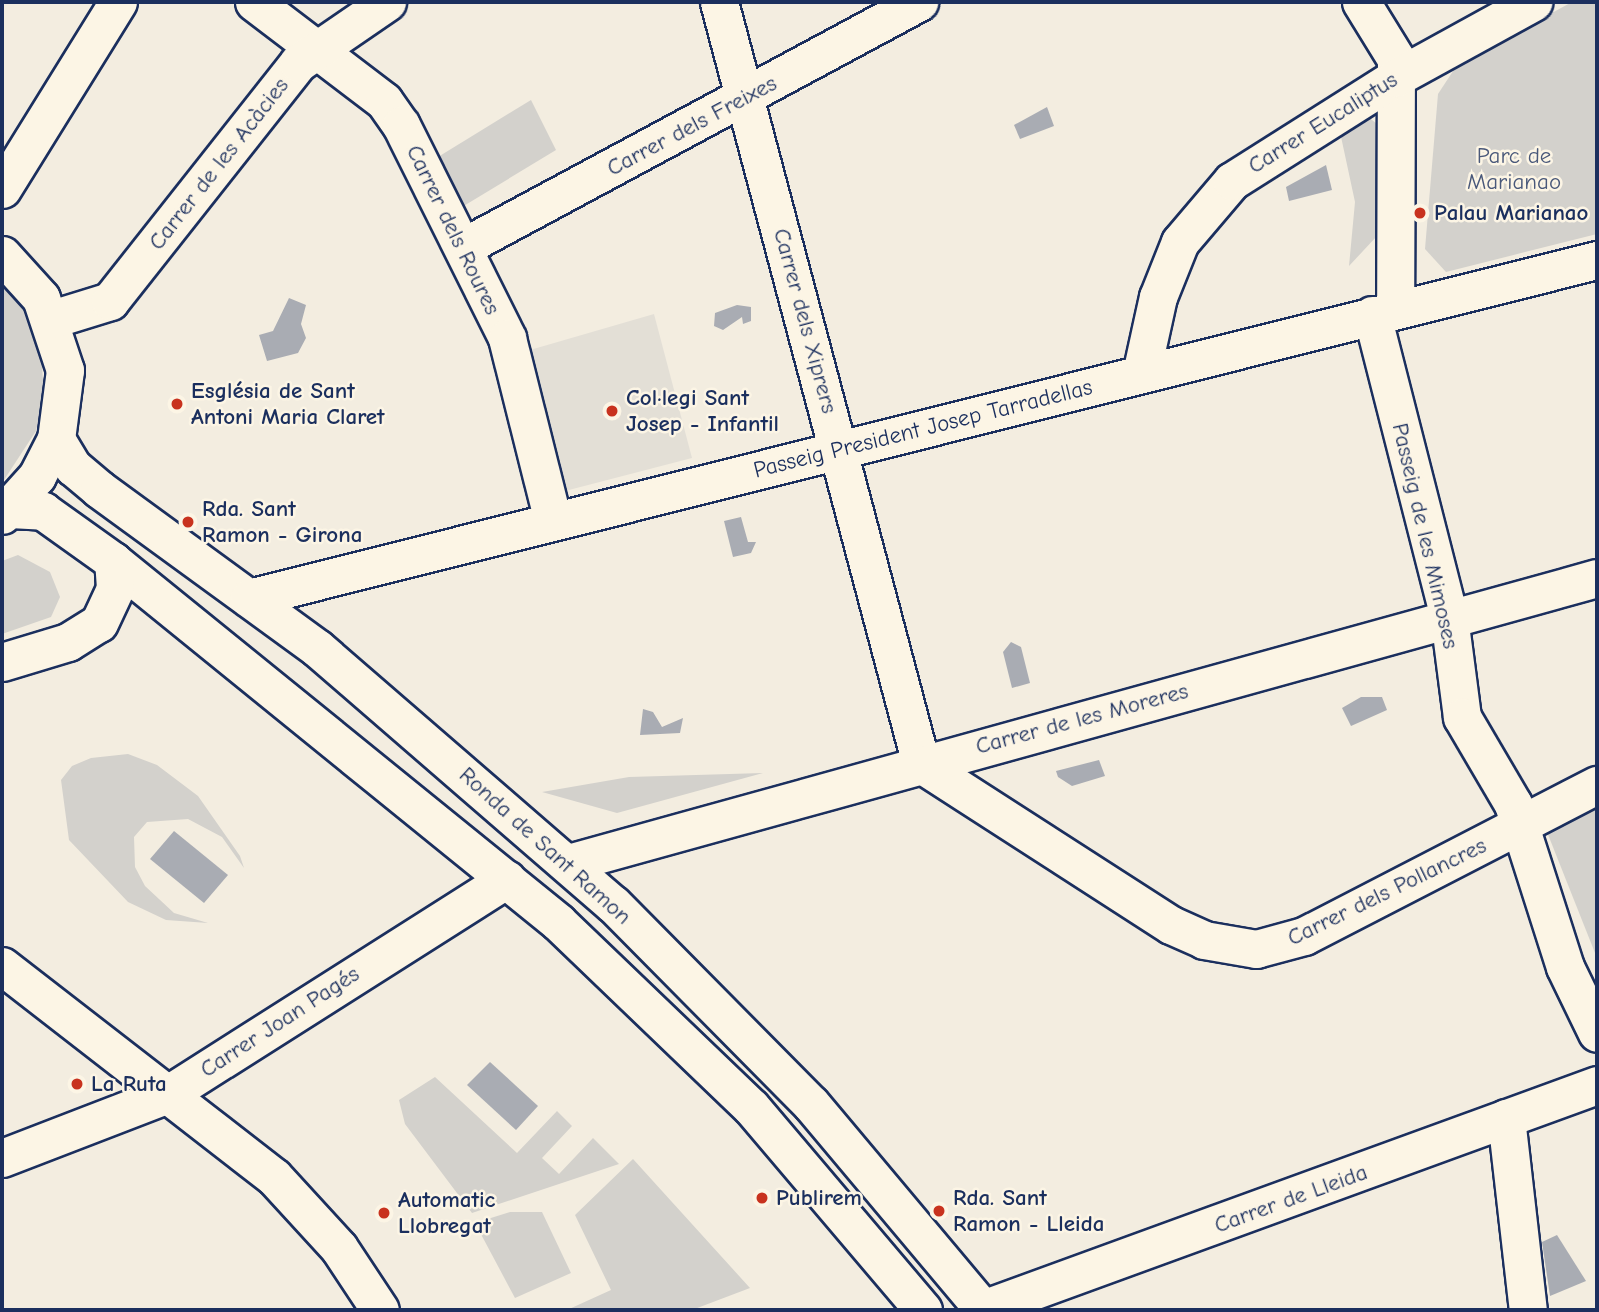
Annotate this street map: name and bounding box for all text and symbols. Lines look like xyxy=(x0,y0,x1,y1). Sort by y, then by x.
street label: Carrer Eucaliptus xyxy=(1243,66,1403,180)
street label: Carrer dels Freixes xyxy=(602,70,782,182)
street label: Carrer de les Acàcies xyxy=(143,72,295,256)
street label: Carrer dels Roures xyxy=(400,141,506,319)
park label: Parc de Marianao xyxy=(1467,142,1561,196)
place label: Palau Marianao xyxy=(1434,199,1588,227)
marker: Palau Marianao xyxy=(1412,205,1428,221)
street label: Carrer dels Xiprers xyxy=(767,226,843,416)
street label: Passeig President Josep Tarradellas xyxy=(751,374,1095,484)
place label: Església de Sant Antoni Maria Claret xyxy=(191,377,385,431)
place label: Col·legi Sant Josep - Infantil xyxy=(626,384,779,438)
marker: Església de Sant Antoni Maria Claret xyxy=(169,396,185,412)
marker: Col·legi Sant Josep - Infantil xyxy=(604,403,620,419)
street label: Passeig de les Mimoses xyxy=(1386,420,1464,652)
place label: Rda. Sant Ramon - Girona xyxy=(202,495,362,549)
marker: Rda. Sant Ramon - Girona xyxy=(180,514,196,530)
street label: Carrer de les Moreres xyxy=(973,677,1191,761)
street label: Ronda de Sant Ramon xyxy=(453,761,637,931)
street label: Carrer dels Pollancres xyxy=(1283,832,1491,952)
street label: Carrer Joan Pagés xyxy=(195,960,365,1084)
place label: La Ruta xyxy=(91,1070,167,1098)
marker: La Ruta xyxy=(69,1076,85,1092)
street label: Carrer de Lleida xyxy=(1211,1159,1371,1239)
place label: Publirem xyxy=(776,1184,862,1212)
place label: Rda. Sant Ramon - Lleida xyxy=(953,1184,1104,1238)
place label: Automatic Llobregat xyxy=(398,1186,495,1240)
marker: Publirem xyxy=(754,1190,770,1206)
marker: Rda. Sant Ramon - Lleida xyxy=(931,1203,947,1219)
marker: Automatic Llobregat xyxy=(376,1205,392,1221)

